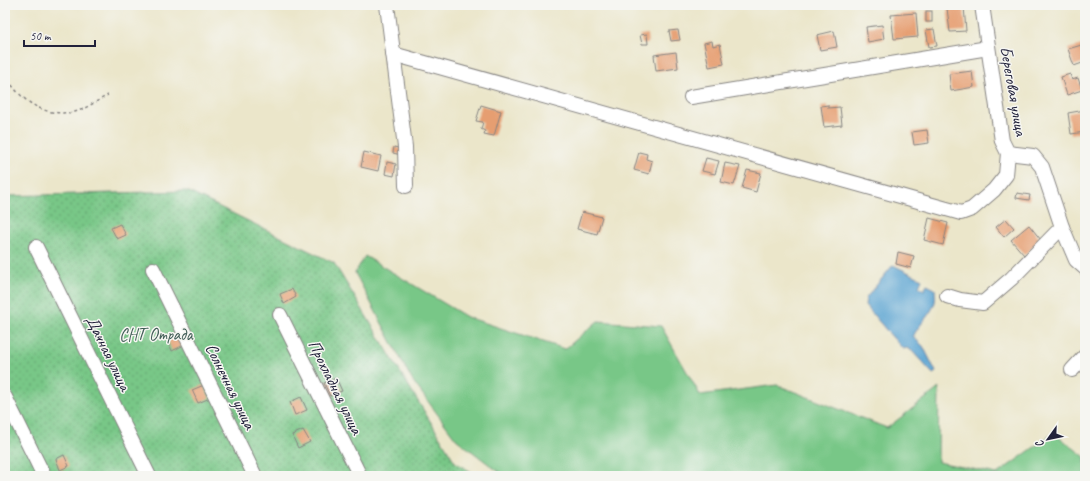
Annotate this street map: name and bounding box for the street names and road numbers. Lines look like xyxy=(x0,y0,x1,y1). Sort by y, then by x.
street label: Береговая улица xyxy=(995,45,1032,139)
street label: Дачная улица xyxy=(81,312,137,396)
street label: Прохладная улица xyxy=(304,336,368,439)
street label: Солнечная улица xyxy=(201,340,261,434)

